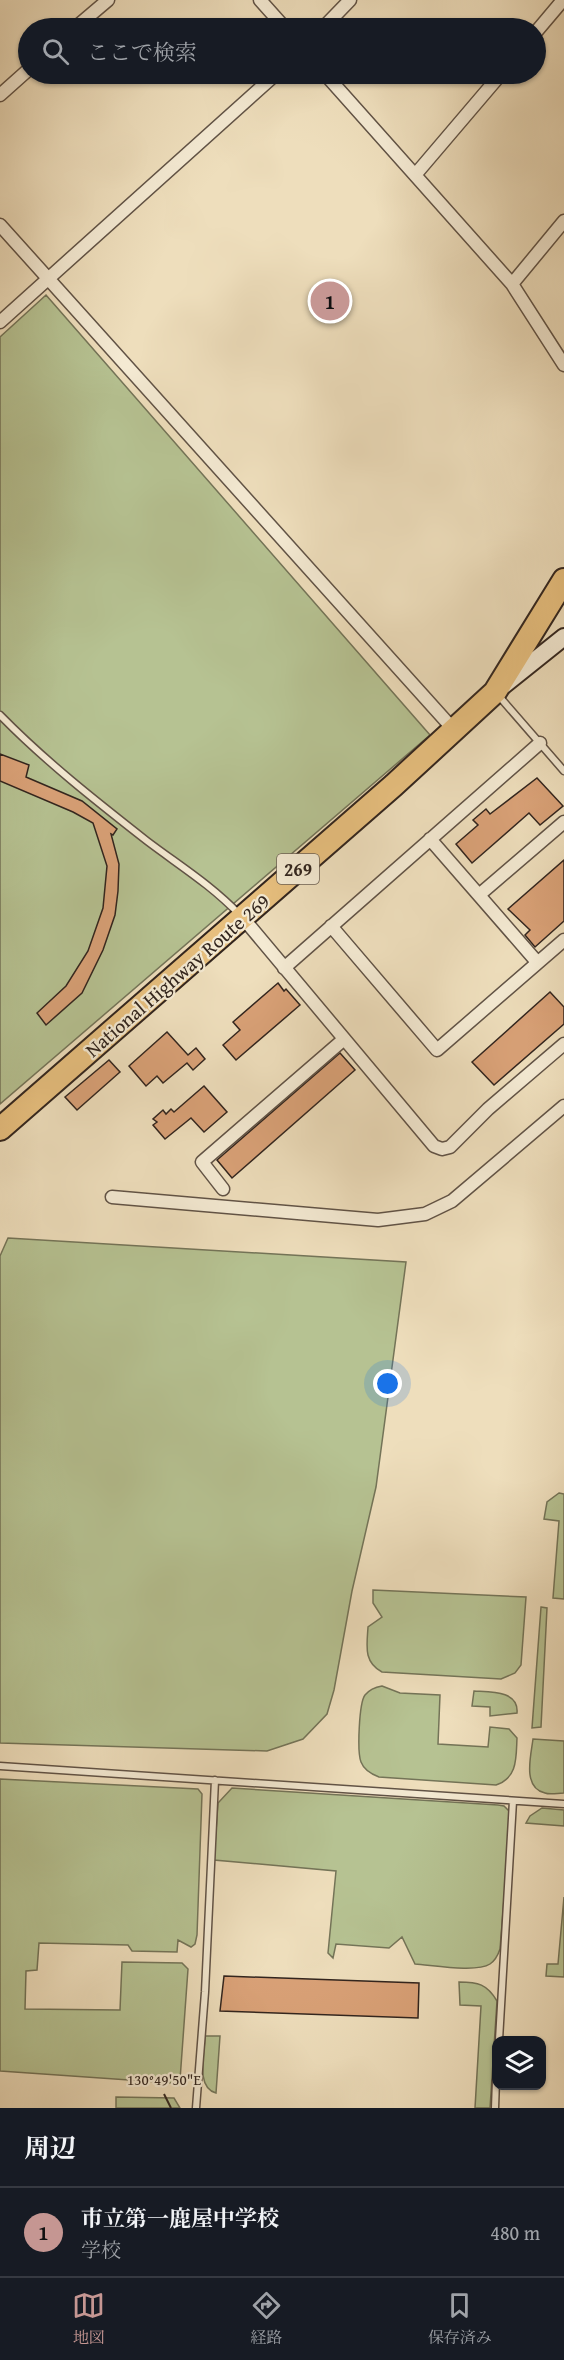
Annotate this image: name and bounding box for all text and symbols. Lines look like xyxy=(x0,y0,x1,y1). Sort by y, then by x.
search box xyxy=(18,18,546,84)
icon: search xyxy=(39,35,72,68)
text: ここで検索 xyxy=(87,36,197,68)
pin: 1 xyxy=(310,278,350,324)
road number: 269 xyxy=(277,854,319,884)
street label: National Highway Route 269 xyxy=(78,887,276,1063)
your location xyxy=(373,1369,402,1398)
map controls xyxy=(492,2036,546,2090)
button: layers xyxy=(492,2036,546,2090)
text: 130°49'50"E xyxy=(127,2069,201,2090)
text: 周辺 xyxy=(24,2128,76,2167)
text: 市立第一鹿屋中学校 xyxy=(81,2202,279,2234)
text: 1 xyxy=(38,2218,49,2247)
text: 480 m xyxy=(490,2218,540,2247)
text: 学校 xyxy=(81,2235,121,2264)
tab: 地図 xyxy=(72,2289,105,2349)
tab: 経路 xyxy=(250,2289,283,2349)
tab: 保存済み xyxy=(428,2289,492,2349)

